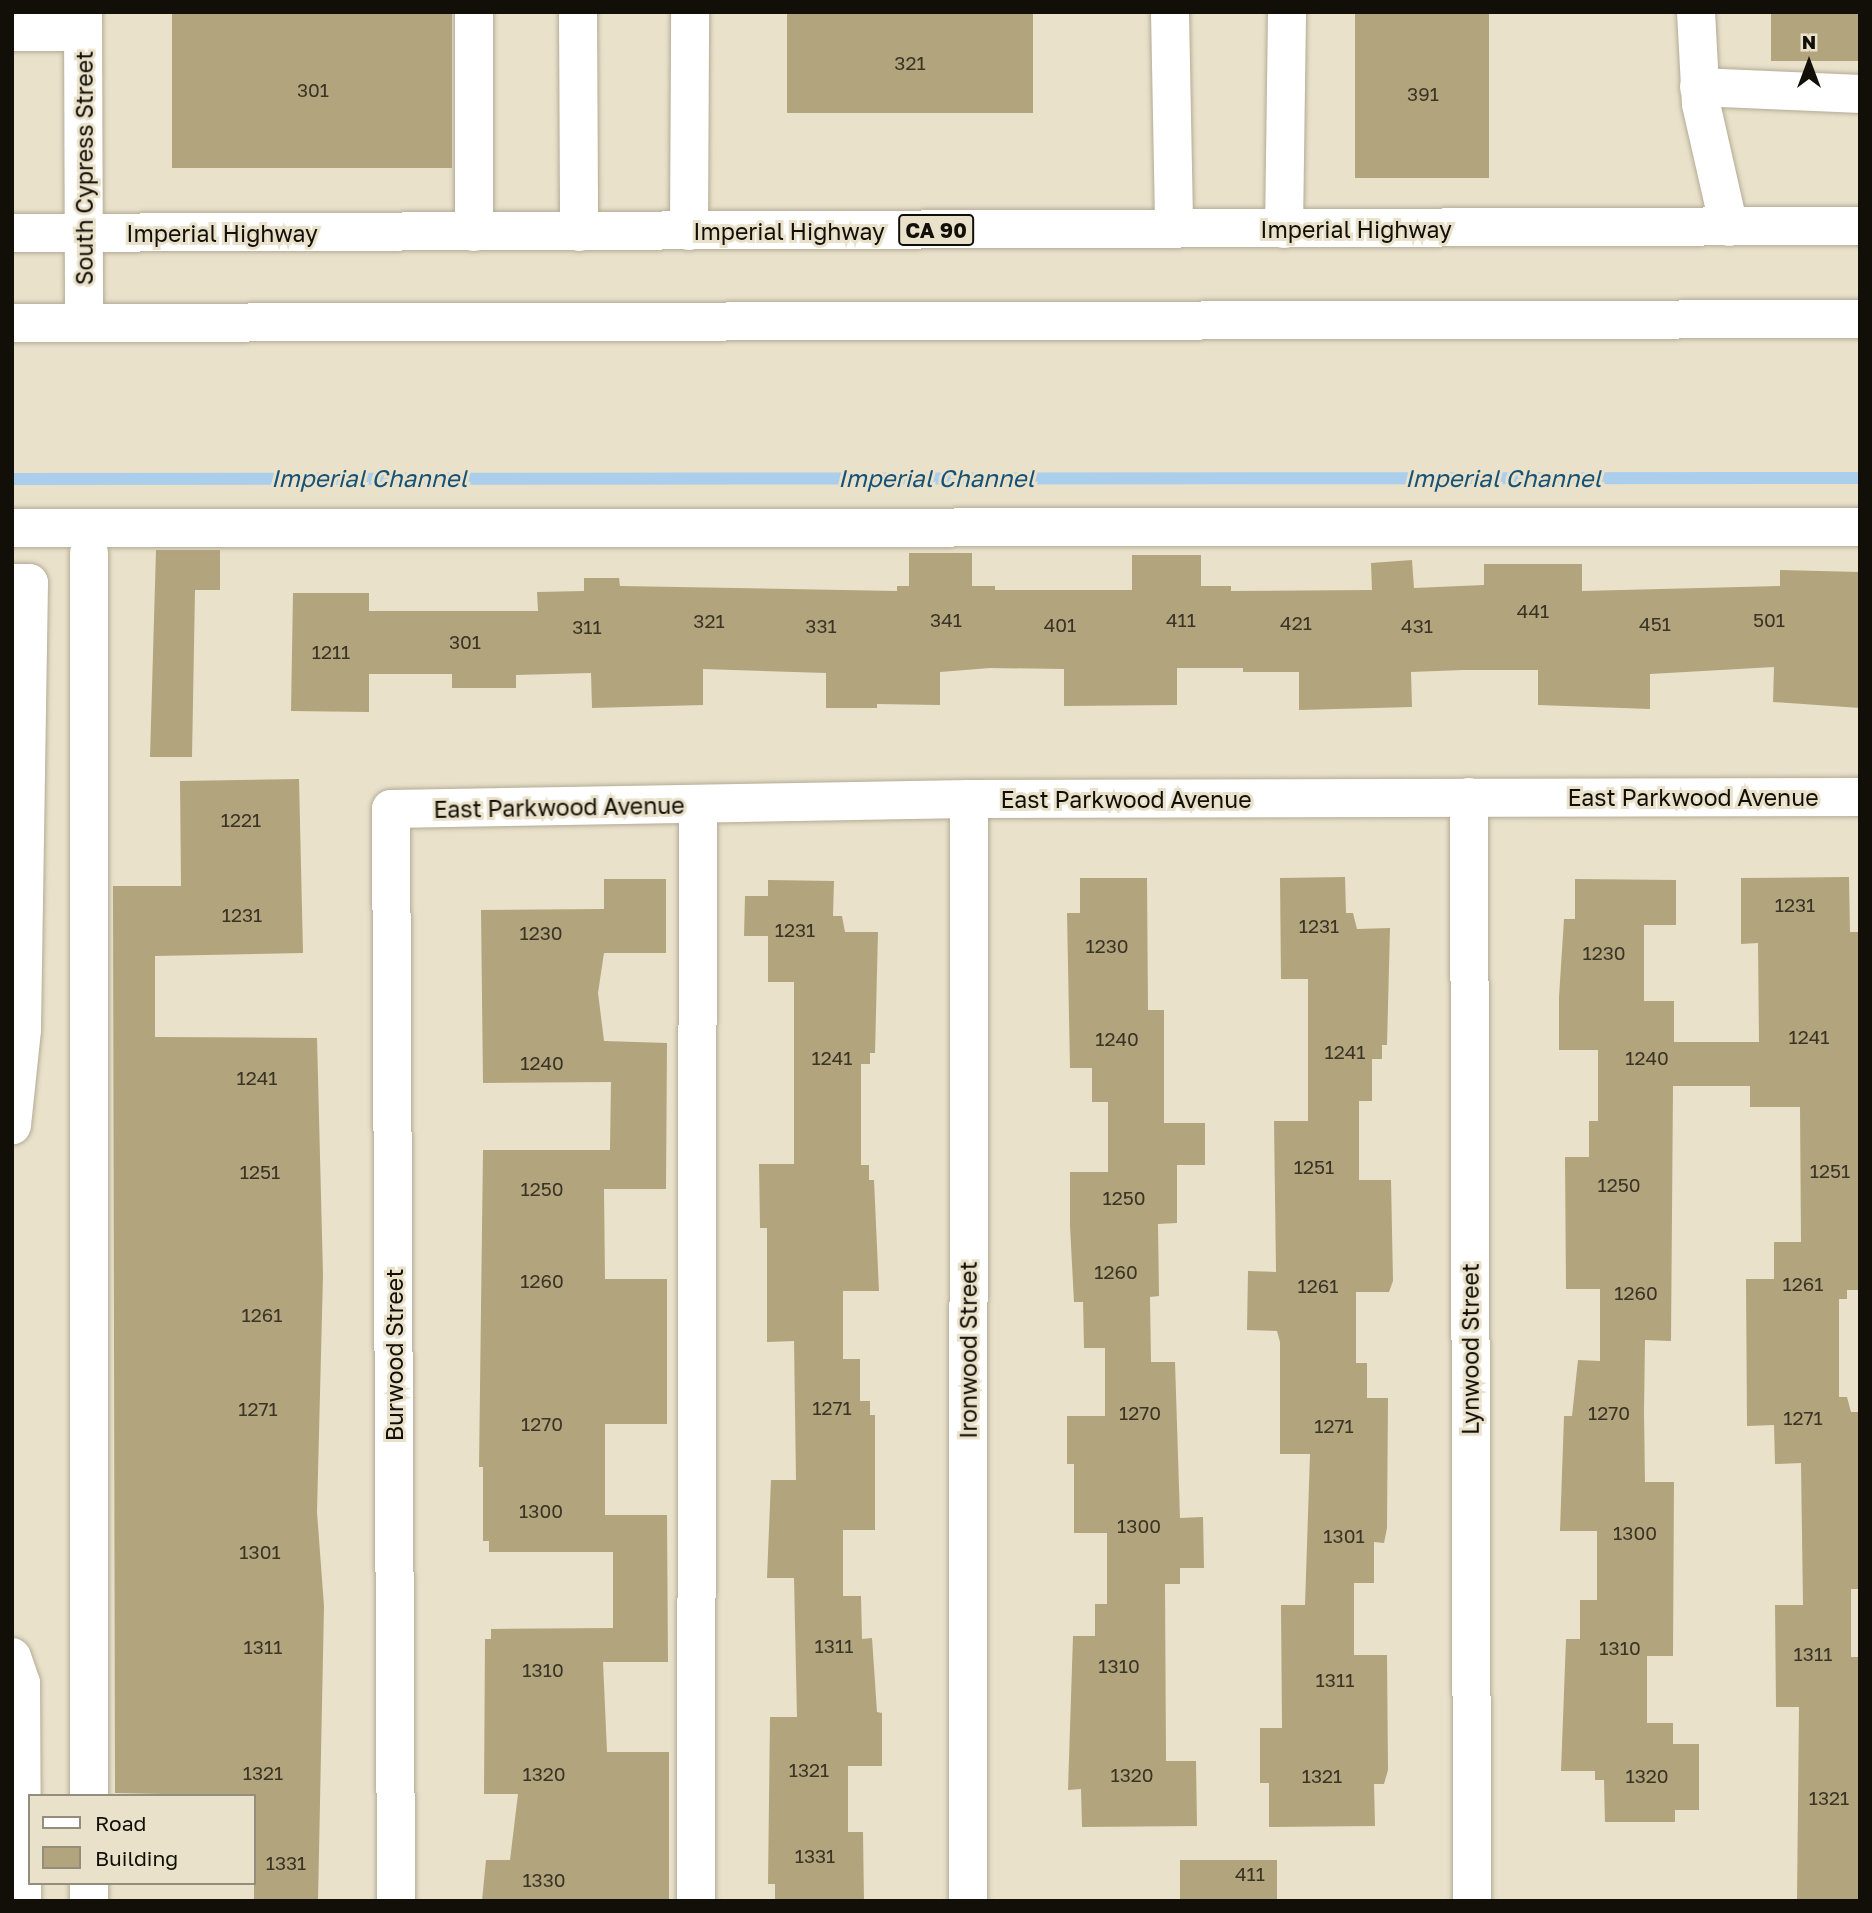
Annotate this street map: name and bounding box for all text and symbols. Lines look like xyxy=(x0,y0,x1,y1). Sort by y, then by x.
north arrow xyxy=(1774,28,1844,98)
text: N xyxy=(1802,30,1816,53)
street label: South Cypress Street xyxy=(70,51,98,285)
house number: 321 xyxy=(894,52,926,74)
house number: 301 xyxy=(297,79,329,101)
house number: 391 xyxy=(1407,83,1439,105)
road number: CA 90 xyxy=(898,212,974,247)
street label: Imperial Highway xyxy=(1260,215,1452,243)
street label: Imperial Highway xyxy=(693,217,885,245)
street label: Imperial Highway xyxy=(126,219,318,247)
water label: Imperial Channel xyxy=(271,464,467,492)
water label: Imperial Channel xyxy=(838,464,1034,492)
water label: Imperial Channel xyxy=(1405,464,1601,492)
house number: 441 xyxy=(1517,600,1549,622)
house number: 341 xyxy=(930,609,962,631)
house number: 411 xyxy=(1166,609,1196,631)
house number: 501 xyxy=(1753,609,1785,631)
house number: 321 xyxy=(693,610,725,632)
house number: 421 xyxy=(1280,612,1312,634)
house number: 451 xyxy=(1639,613,1671,635)
house number: 401 xyxy=(1044,614,1076,636)
house number: 331 xyxy=(805,615,837,637)
house number: 431 xyxy=(1401,615,1433,637)
house number: 311 xyxy=(572,616,602,638)
house number: 301 xyxy=(449,631,481,653)
house number: 1211 xyxy=(312,641,350,663)
street label: East Parkwood Avenue xyxy=(1567,783,1819,811)
street label: East Parkwood Avenue xyxy=(1000,785,1252,813)
street label: East Parkwood Avenue xyxy=(433,791,685,823)
house number: 1221 xyxy=(221,809,261,831)
house number: 1231 xyxy=(1775,894,1815,916)
house number: 1231 xyxy=(222,904,262,926)
house number: 1231 xyxy=(1299,915,1339,937)
house number: 1231 xyxy=(775,919,815,941)
house number: 1230 xyxy=(519,922,563,944)
house number: 1230 xyxy=(1085,935,1129,957)
house number: 1230 xyxy=(1582,942,1626,964)
house number: 1241 xyxy=(1788,1026,1830,1048)
house number: 1240 xyxy=(1095,1028,1139,1050)
house number: 1241 xyxy=(1324,1041,1366,1063)
house number: 1241 xyxy=(811,1047,853,1069)
house number: 1240 xyxy=(1625,1047,1669,1069)
house number: 1240 xyxy=(520,1052,564,1074)
house number: 1241 xyxy=(236,1067,278,1089)
house number: 1251 xyxy=(1294,1156,1334,1178)
house number: 1251 xyxy=(1810,1160,1850,1182)
house number: 1251 xyxy=(240,1161,280,1183)
house number: 1250 xyxy=(1597,1174,1641,1196)
house number: 1250 xyxy=(520,1178,564,1200)
house number: 1250 xyxy=(1102,1187,1146,1209)
street label: Ironwood Street xyxy=(954,1261,982,1439)
house number: 1260 xyxy=(1094,1261,1138,1283)
street label: Lynwood Street xyxy=(1456,1263,1484,1435)
street label: Burwood Street xyxy=(380,1269,408,1441)
house number: 1260 xyxy=(520,1270,564,1292)
house number: 1261 xyxy=(1783,1273,1823,1295)
house number: 1261 xyxy=(1298,1275,1338,1297)
house number: 1260 xyxy=(1614,1282,1658,1304)
house number: 1261 xyxy=(242,1304,282,1326)
house number: 1271 xyxy=(812,1397,852,1419)
house number: 1271 xyxy=(238,1398,278,1420)
house number: 1270 xyxy=(1119,1402,1161,1424)
house number: 1270 xyxy=(1588,1402,1630,1424)
house number: 1271 xyxy=(1783,1407,1823,1429)
house number: 1270 xyxy=(521,1413,563,1435)
house number: 1271 xyxy=(1314,1415,1354,1437)
house number: 1300 xyxy=(519,1500,563,1522)
house number: 1300 xyxy=(1117,1515,1161,1537)
house number: 1300 xyxy=(1613,1522,1657,1544)
house number: 1301 xyxy=(1323,1525,1365,1547)
house number: 1301 xyxy=(239,1541,281,1563)
house number: 1311 xyxy=(815,1635,853,1657)
house number: 1311 xyxy=(244,1636,282,1658)
house number: 1310 xyxy=(1599,1637,1641,1659)
house number: 1311 xyxy=(1794,1643,1832,1665)
house number: 1310 xyxy=(1098,1655,1140,1677)
house number: 1310 xyxy=(522,1659,564,1681)
house number: 1311 xyxy=(1316,1669,1354,1691)
house number: 1321 xyxy=(789,1759,829,1781)
house number: 1321 xyxy=(243,1762,283,1784)
house number: 1320 xyxy=(522,1763,566,1785)
house number: 1320 xyxy=(1110,1764,1154,1786)
house number: 1321 xyxy=(1302,1765,1342,1787)
house number: 1320 xyxy=(1625,1765,1669,1787)
house number: 1321 xyxy=(1809,1787,1849,1809)
legend xyxy=(28,1794,256,1885)
text: Road xyxy=(95,1810,146,1836)
text: Building xyxy=(95,1845,178,1871)
house number: 1331 xyxy=(795,1845,835,1867)
house number: 1331 xyxy=(266,1852,306,1874)
house number: 411 xyxy=(1235,1863,1265,1885)
house number: 1330 xyxy=(522,1869,566,1891)

